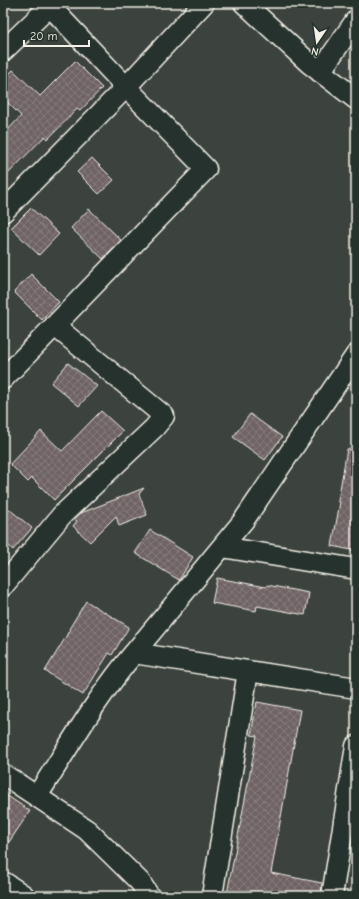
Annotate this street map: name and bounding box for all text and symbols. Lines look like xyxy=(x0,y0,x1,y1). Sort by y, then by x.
scale bar xyxy=(24,22,89,48)
north arrow xyxy=(297,22,337,62)
text: 20 m xyxy=(30,29,58,43)
text: N xyxy=(310,44,320,58)

